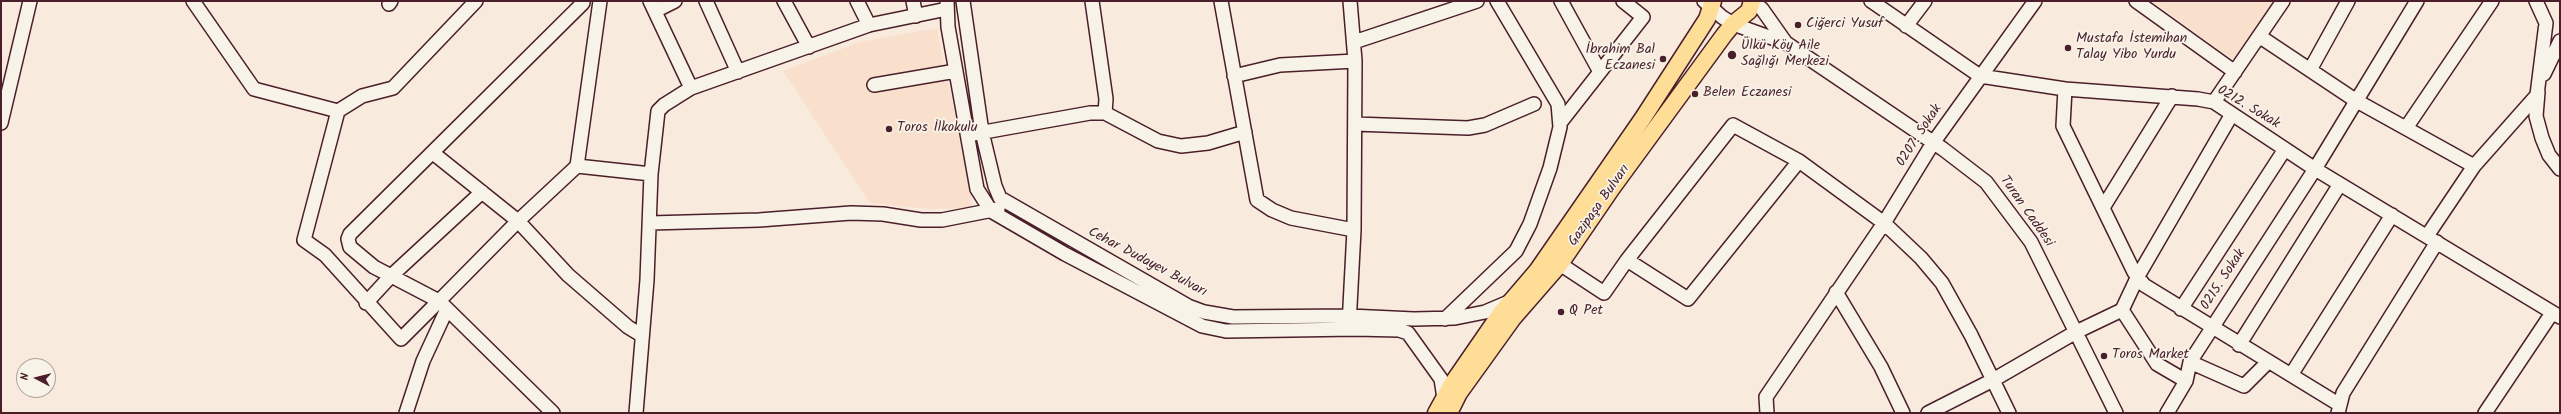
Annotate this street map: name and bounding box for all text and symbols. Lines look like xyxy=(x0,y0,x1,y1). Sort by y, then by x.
place label: Ciğerci Yusuf xyxy=(1806,17,1883,33)
marker: Ciğerci Yusuf xyxy=(1793,20,1803,30)
place label: Mustafa İstemihan Talay Yibo Yurdu xyxy=(2076,32,2187,64)
place label: Ülkü Köy Aile Sağlığı Merkezi xyxy=(1741,39,1829,72)
place label: İbrahim Bal Eczanesi xyxy=(1586,43,1655,76)
marker: Mustafa İstemihan Talay Yibo Yurdu xyxy=(2063,43,2073,53)
marker: Ülkü Köy Aile Sağlığı Merkezi xyxy=(1726,49,1738,61)
marker: İbrahim Bal Eczanesi xyxy=(1658,54,1668,64)
street label: 0212. Sokak xyxy=(2214,83,2282,133)
place label: Belen Eczanesi xyxy=(1703,86,1791,102)
marker: Belen Eczanesi xyxy=(1690,89,1700,99)
street label: 0207. Sokak xyxy=(1894,102,1946,170)
place label: Toros İlkokulu xyxy=(897,121,978,137)
marker: Toros İlkokulu xyxy=(884,124,894,134)
street label: Gazipaşa Bulvarı xyxy=(1566,162,1634,250)
street label: Turan Caddesi xyxy=(1995,173,2057,251)
street label: Cehar Dudayev Bulvarı xyxy=(1085,224,1209,302)
street label: 0215. Sokak xyxy=(2198,246,2250,314)
place label: Q Pet xyxy=(1569,304,1603,320)
marker: Q Pet xyxy=(1556,307,1566,317)
place label: Toros Market xyxy=(2112,348,2189,364)
marker: Toros Market xyxy=(2099,351,2109,361)
north arrow xyxy=(16,358,56,398)
text: N xyxy=(16,372,34,381)

